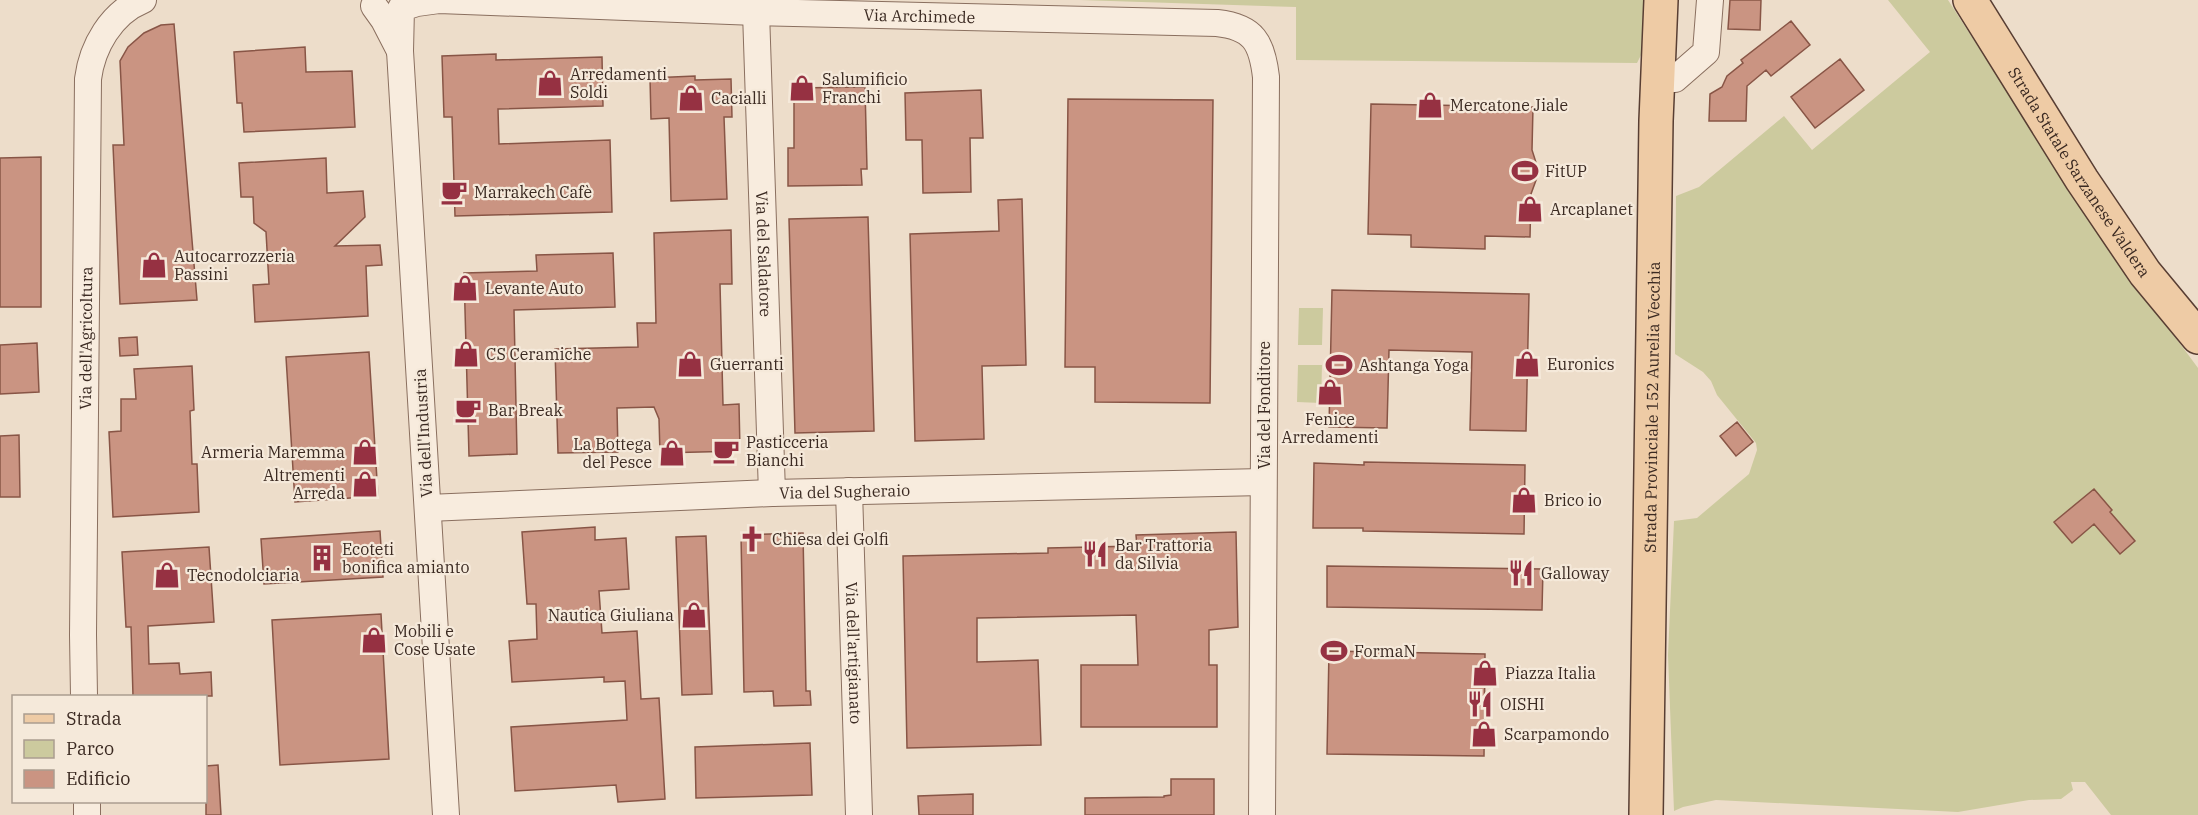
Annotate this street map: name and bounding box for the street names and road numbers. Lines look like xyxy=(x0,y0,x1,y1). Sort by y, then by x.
street label: Via Archimede xyxy=(863,5,975,27)
street label: Strada Statale Sarzanese Valdera xyxy=(2004,63,2155,281)
street label: Via del Saldatore xyxy=(752,190,776,317)
street label: Strada Provinciale 152 Aurelia Vecchia xyxy=(1640,261,1664,553)
street label: Via dell'Agricoltura xyxy=(75,266,96,410)
street label: Via del Fonditore xyxy=(1254,341,1274,469)
street label: Via dell'Industria xyxy=(410,368,436,498)
street label: Via del Sugheraio xyxy=(779,480,910,503)
street label: Via dell'artigianato xyxy=(842,581,866,724)

